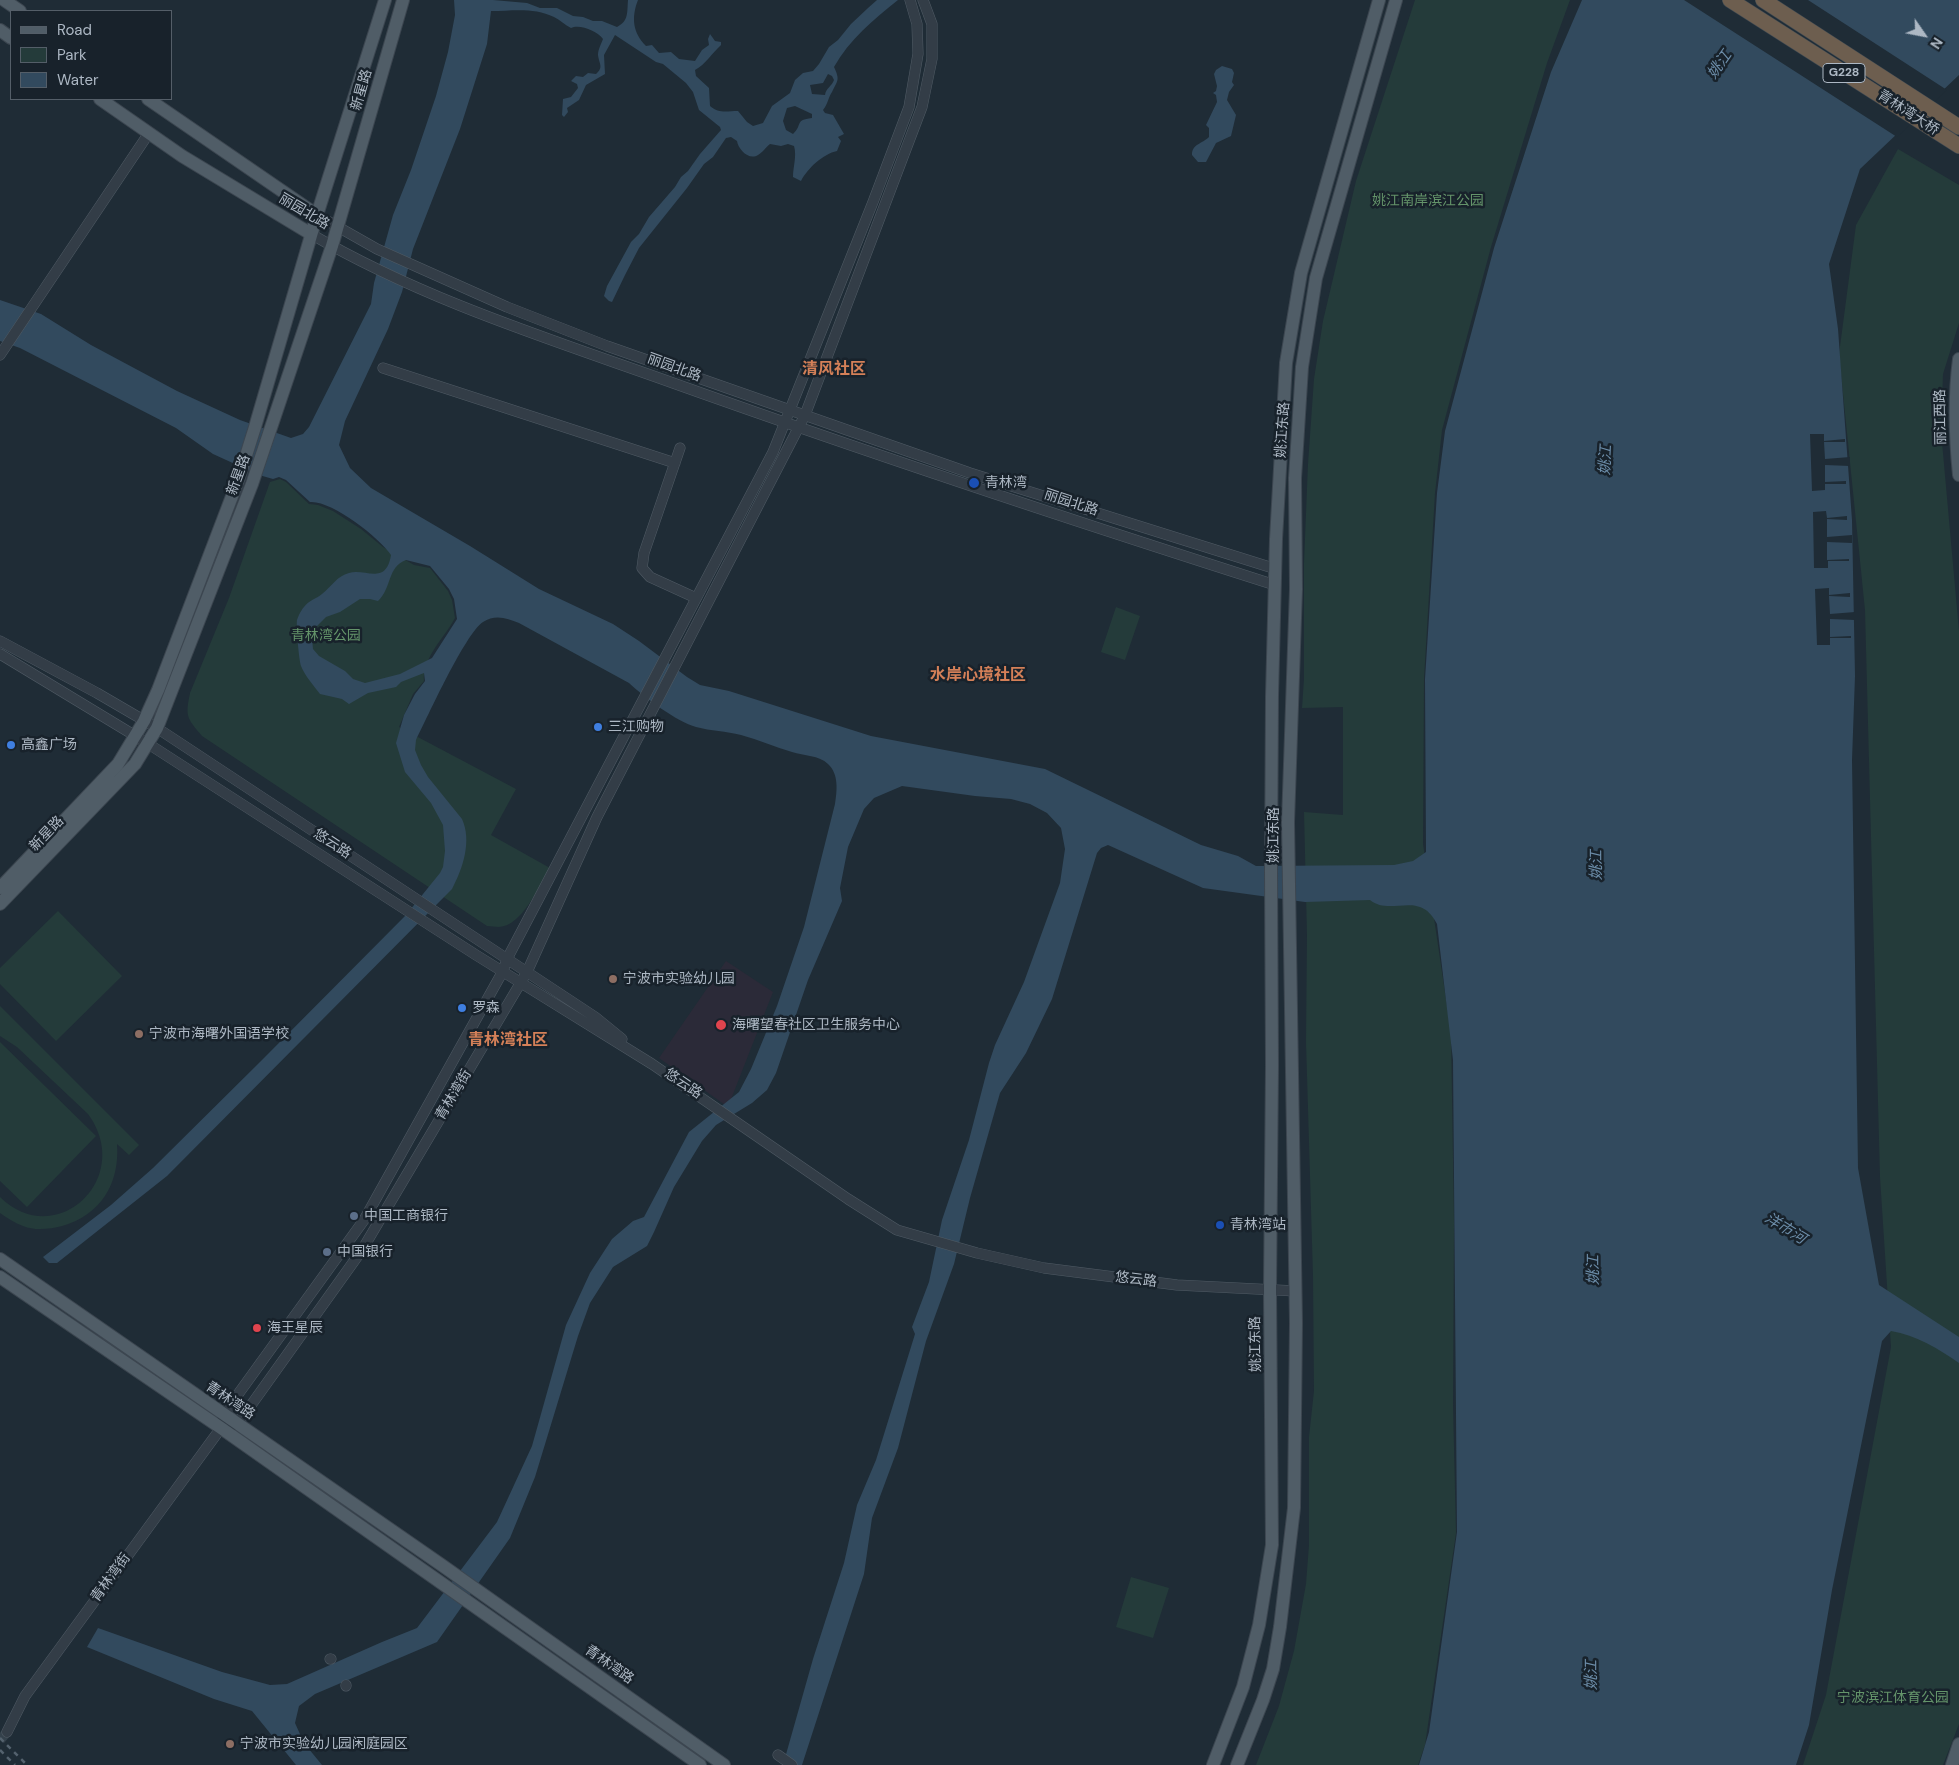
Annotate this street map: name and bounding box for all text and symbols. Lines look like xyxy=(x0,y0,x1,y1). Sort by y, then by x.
legend xyxy=(10,10,172,100)
north arrow xyxy=(1899,10,1949,60)
text: Road xyxy=(57,20,92,40)
text: N xyxy=(1926,34,1947,52)
text: Park xyxy=(57,45,87,65)
water label: 姚江 xyxy=(1704,48,1736,82)
road number: G228 xyxy=(1823,64,1865,82)
street label: 新星路 xyxy=(348,67,376,113)
text: Water xyxy=(57,70,98,90)
street label: 青林湾大桥 xyxy=(1874,87,1942,139)
street label: 丽园北路 xyxy=(276,190,332,234)
park label: 姚江南岸滨江公园 xyxy=(1372,193,1484,209)
street label: 丽园北路 xyxy=(645,351,703,385)
district label: 清风社区 xyxy=(802,360,866,380)
street label: 丽江西路 xyxy=(1932,389,1950,445)
street label: 姚江东路 xyxy=(1273,401,1293,459)
water label: 姚江 xyxy=(1596,445,1616,475)
street label: 新星路 xyxy=(224,452,254,498)
place label: 青林湾 xyxy=(985,475,1027,491)
marker: 青林湾 xyxy=(967,476,981,490)
street label: 丽园北路 xyxy=(1042,486,1100,520)
park label: 青林湾公园 xyxy=(291,628,361,644)
district label: 水岸心境社区 xyxy=(930,666,1026,686)
place label: 三江购物 xyxy=(608,719,664,735)
marker: 三江购物 xyxy=(592,721,604,733)
place label: 高鑫广场 xyxy=(21,737,77,753)
marker: 高鑫广场 xyxy=(5,739,17,751)
street label: 姚江东路 xyxy=(1266,807,1282,863)
street label: 新星路 xyxy=(26,813,68,855)
street label: 悠云路 xyxy=(310,826,354,862)
water label: 姚江 xyxy=(1588,850,1606,880)
place label: 宁波市实验幼儿园 xyxy=(623,971,735,987)
marker: 宁波市实验幼儿园 xyxy=(607,973,619,985)
place label: 罗森 xyxy=(472,1000,500,1016)
marker: 罗森 xyxy=(456,1002,468,1014)
place label: 海曙望春社区卫生服务中心 xyxy=(732,1017,900,1033)
marker: 海曙望春社区卫生服务中心 xyxy=(714,1018,728,1032)
place label: 宁波市海曙外国语学校 xyxy=(149,1026,289,1042)
marker: 宁波市海曙外国语学校 xyxy=(133,1028,145,1040)
district label: 青林湾社区 xyxy=(468,1031,548,1051)
street label: 悠云路 xyxy=(661,1065,705,1103)
street label: 青林湾街 xyxy=(432,1067,476,1123)
place label: 中国工商银行 xyxy=(364,1208,448,1224)
water label: 洋市河 xyxy=(1761,1209,1809,1249)
marker: 中国工商银行 xyxy=(348,1210,360,1222)
place label: 青林湾站 xyxy=(1230,1217,1286,1233)
marker: 青林湾站 xyxy=(1214,1219,1226,1231)
place label: 中国银行 xyxy=(337,1244,393,1260)
marker: 中国银行 xyxy=(321,1246,333,1258)
water label: 姚江 xyxy=(1585,1255,1603,1285)
street label: 悠云路 xyxy=(1114,1269,1158,1291)
street label: 姚江东路 xyxy=(1247,1316,1265,1372)
place label: 海王星辰 xyxy=(267,1320,323,1336)
marker: 海王星辰 xyxy=(251,1322,263,1334)
street label: 青林湾路 xyxy=(202,1378,258,1424)
street label: 青林湾街 xyxy=(88,1550,134,1606)
street label: 青林湾路 xyxy=(581,1642,637,1688)
water label: 姚江 xyxy=(1583,1660,1601,1690)
park label: 宁波滨江体育公园 xyxy=(1837,1690,1949,1706)
place label: 宁波市实验幼儿园闲庭园区 xyxy=(240,1736,408,1752)
marker: 宁波市实验幼儿园闲庭园区 xyxy=(224,1738,236,1750)

